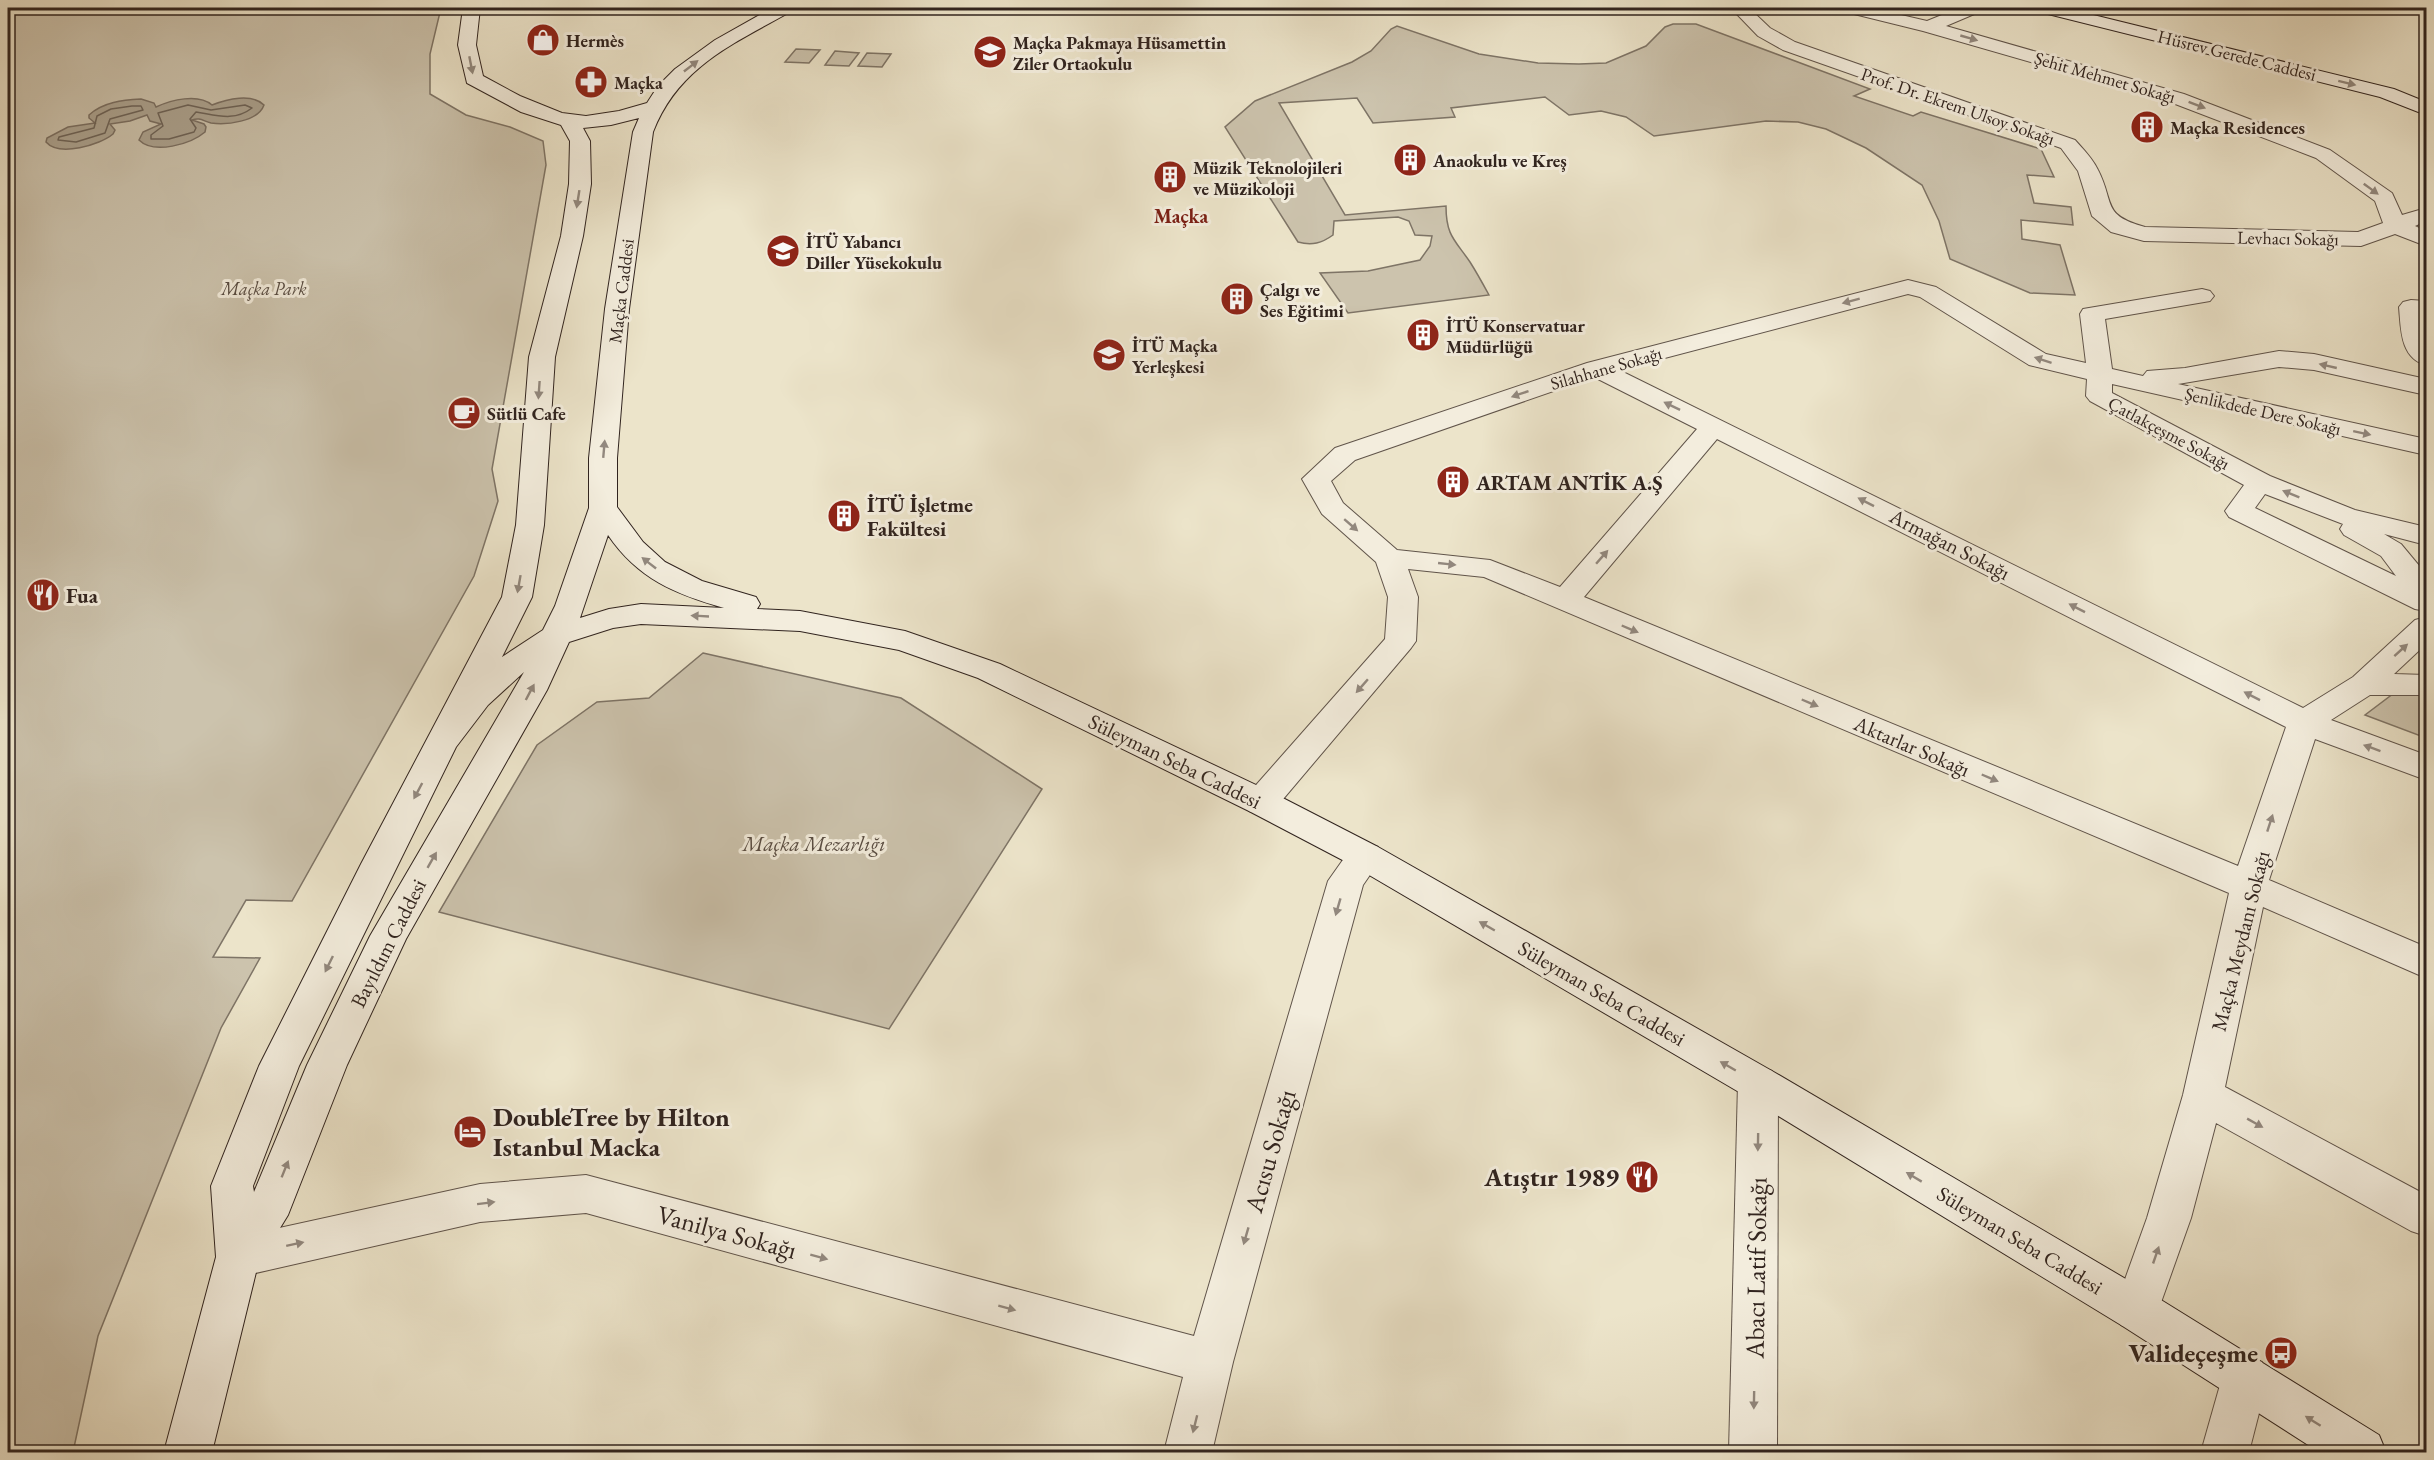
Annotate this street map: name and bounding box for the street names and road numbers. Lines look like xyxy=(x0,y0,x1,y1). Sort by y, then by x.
street label: Hüsrev Gerede Caddesi xyxy=(2155,24,2319,86)
street label: Şehit Mehmet Sokağı xyxy=(2032,46,2179,108)
street label: Prof. Dr. Ekrem Ulsoy Sokağı xyxy=(1858,62,2058,150)
street label: Levhacı Sokağı xyxy=(2237,226,2340,250)
street label: Maçka Caddesi xyxy=(603,237,639,345)
street label: Silahhane Sokağı xyxy=(1548,341,1665,395)
street label: Şenlikdede Dere Sokağı xyxy=(2183,382,2344,440)
street label: Çatlakçeşme Sokağı xyxy=(2104,391,2234,475)
street label: Armağan Sokağı xyxy=(1884,502,2015,586)
street label: Süleyman Seba Caddesi xyxy=(1084,707,1266,815)
street label: Aktarlar Sokağı xyxy=(1849,709,1974,783)
street label: Maçka Meydanı Sokağı xyxy=(2205,848,2275,1034)
street label: Bayıldım Caddesi xyxy=(344,874,432,1012)
street label: Süleyman Seba Caddesi xyxy=(1513,934,1691,1052)
street label: Acısu Sokağı xyxy=(1236,1085,1304,1218)
street label: Abacı Latif Sokağı xyxy=(1737,1177,1775,1360)
street label: Süleyman Seba Caddesi xyxy=(1932,1180,2108,1300)
street label: Vanilya Sokağı xyxy=(654,1197,800,1267)

